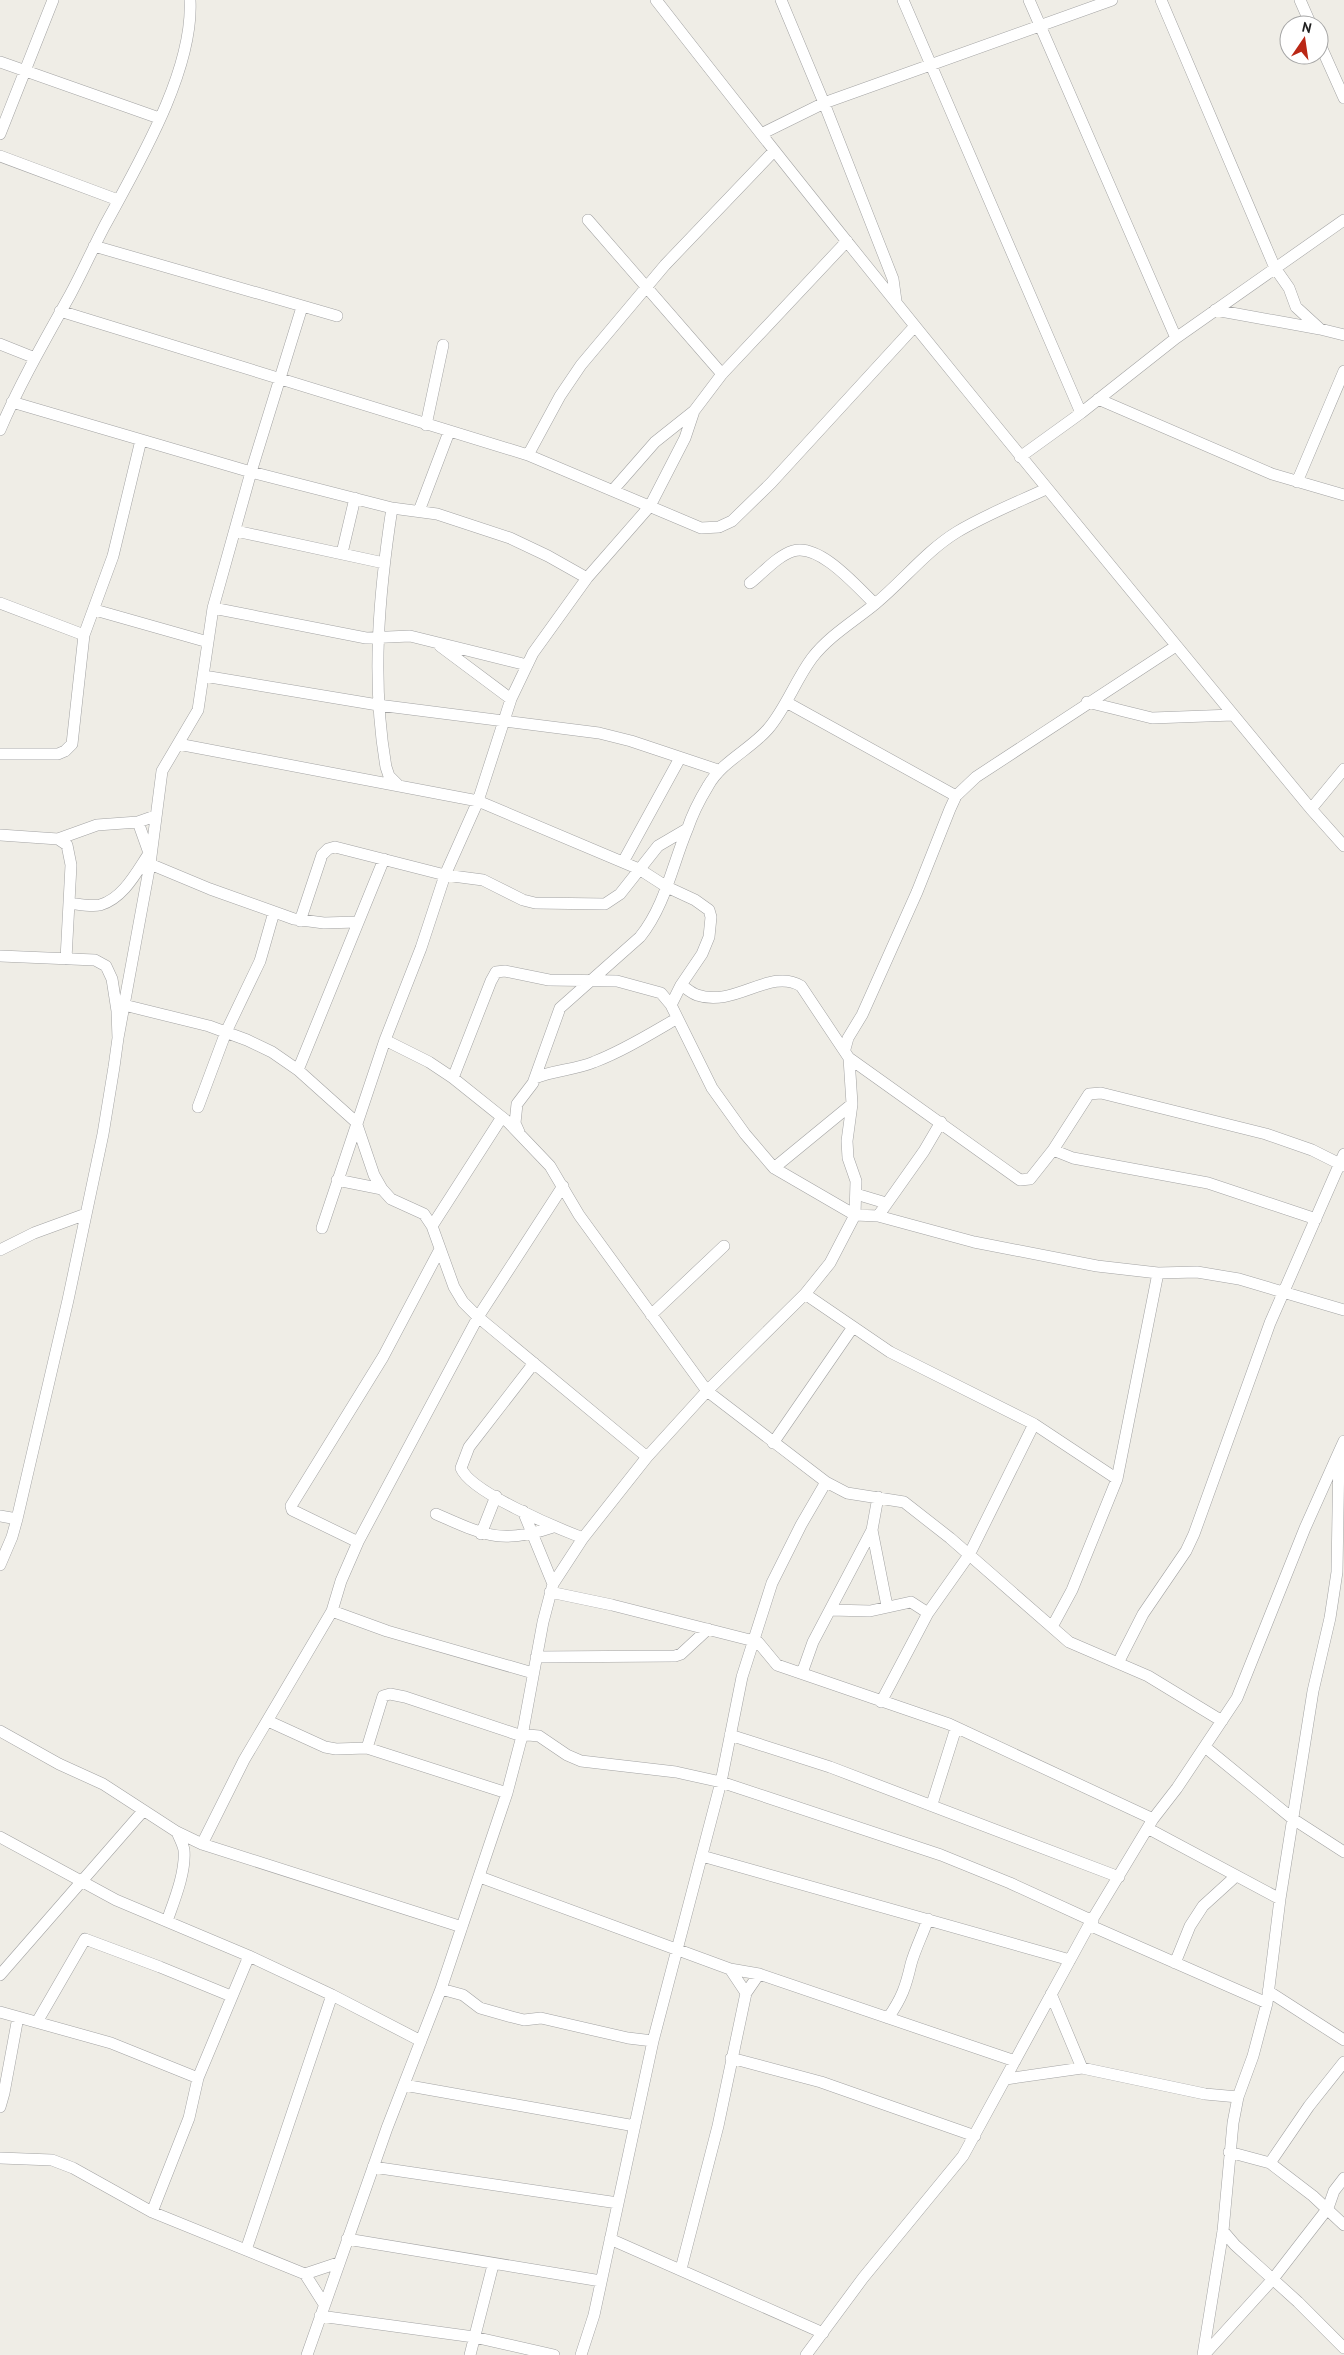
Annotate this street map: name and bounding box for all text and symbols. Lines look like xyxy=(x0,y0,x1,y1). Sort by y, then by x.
north arrow xyxy=(1279,15,1329,65)
text: N xyxy=(1300,18,1313,37)

